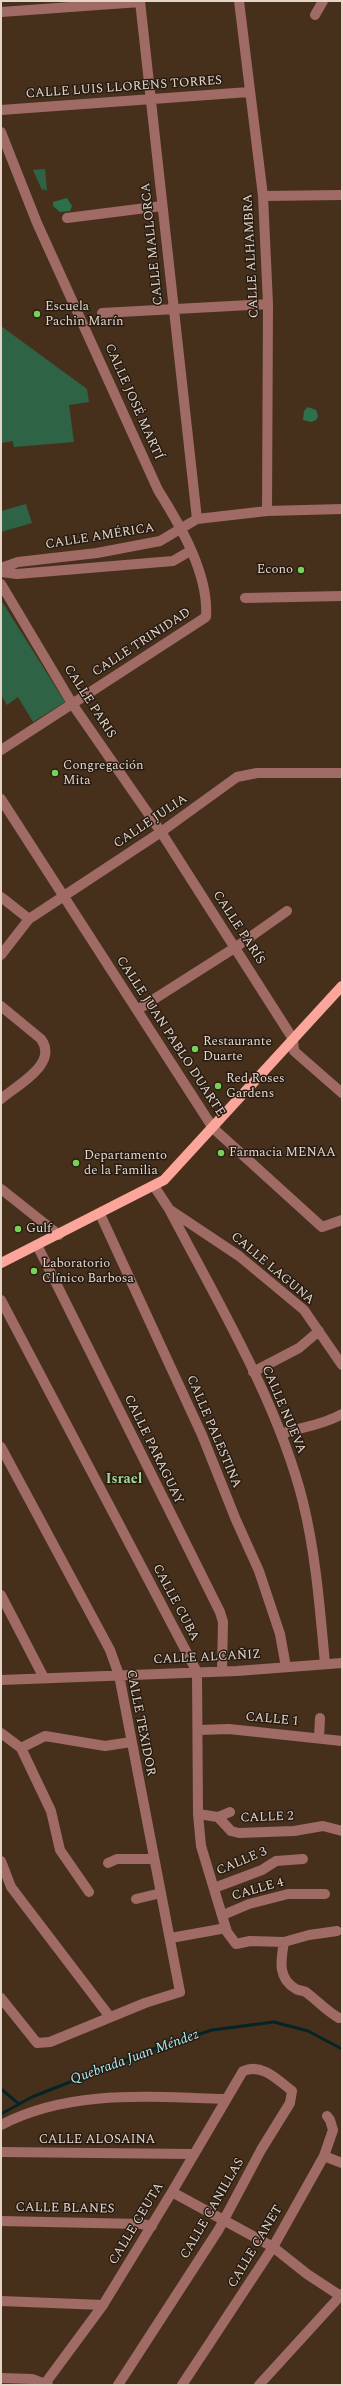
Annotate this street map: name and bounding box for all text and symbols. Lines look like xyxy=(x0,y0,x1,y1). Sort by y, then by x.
street label: CALLE LUIS LLORENS TORRES xyxy=(25,73,223,103)
street label: CALLE MALLORCA xyxy=(139,182,167,306)
street label: CALLE ALHAMBRA xyxy=(241,194,263,318)
place label: Escuela Pachin Marín xyxy=(45,299,124,330)
marker: Escuela Pachin Marín xyxy=(32,309,42,319)
street label: CALLE JOSÉ MARTÍ xyxy=(100,341,166,463)
street label: CALLE AMÉRICA xyxy=(44,521,156,553)
place label: Econo xyxy=(257,562,293,578)
marker: Econo xyxy=(296,565,306,575)
street label: CALLE TRINIDAD xyxy=(90,605,194,681)
street label: CALLE PARIS xyxy=(59,662,119,742)
place label: Congregación Mita xyxy=(63,758,144,789)
marker: Congregación Mita xyxy=(50,768,60,778)
street label: CALLE JULIA xyxy=(111,792,191,852)
street label: CALLE PARÍS xyxy=(208,888,268,968)
street label: CALLE JUAN PABLO DUARTE xyxy=(112,954,228,1120)
place label: Restaurante Duarte xyxy=(203,1034,272,1065)
marker: Restaurante Duarte xyxy=(190,1044,200,1054)
place label: Red Roses Gardens xyxy=(226,1071,285,1102)
marker: Red Roses Gardens xyxy=(213,1081,223,1091)
place label: Farmacia MENAA xyxy=(229,1145,336,1161)
place label: Departamento de la Familia xyxy=(84,1148,167,1179)
marker: Farmacia MENAA xyxy=(216,1148,226,1158)
marker: Departamento de la Familia xyxy=(71,1158,81,1168)
place label: Gulf xyxy=(26,1221,52,1237)
marker: Gulf xyxy=(13,1224,23,1234)
street label: CALLE LAGUNA xyxy=(227,1230,317,1308)
place label: Laboratorio Clínico Barbosa xyxy=(42,1256,134,1287)
marker: Laboratorio Clínico Barbosa xyxy=(29,1266,39,1276)
street label: CALLE NUEVA xyxy=(257,1364,309,1456)
street label: CALLE PALESTINA xyxy=(182,1373,244,1491)
street label: CALLE PARAGUAY xyxy=(120,1393,186,1507)
district label: Israel xyxy=(106,1472,142,1488)
street label: CALLE CUBA xyxy=(148,1562,202,1644)
street label: CALLE ALCAÑIZ xyxy=(153,1647,261,1669)
street label: CALLE TEXIDOR xyxy=(122,1668,158,1778)
street label: CALLE 1 xyxy=(245,1710,299,1730)
street label: CALLE 2 xyxy=(240,1809,294,1827)
street label: CALLE 3 xyxy=(214,1844,270,1880)
street label: CALLE 4 xyxy=(230,1875,286,1905)
water label: Quebrada Juan Méndez xyxy=(69,2027,201,2089)
street label: CALLE ALOSAINA xyxy=(39,2132,155,2148)
street label: CALLE CANILLAS xyxy=(178,2156,248,2262)
street label: CALLE CEUTA xyxy=(106,2180,168,2268)
street label: CALLE BLANES xyxy=(16,2200,114,2218)
street label: CALLE CANET xyxy=(225,2203,287,2291)

